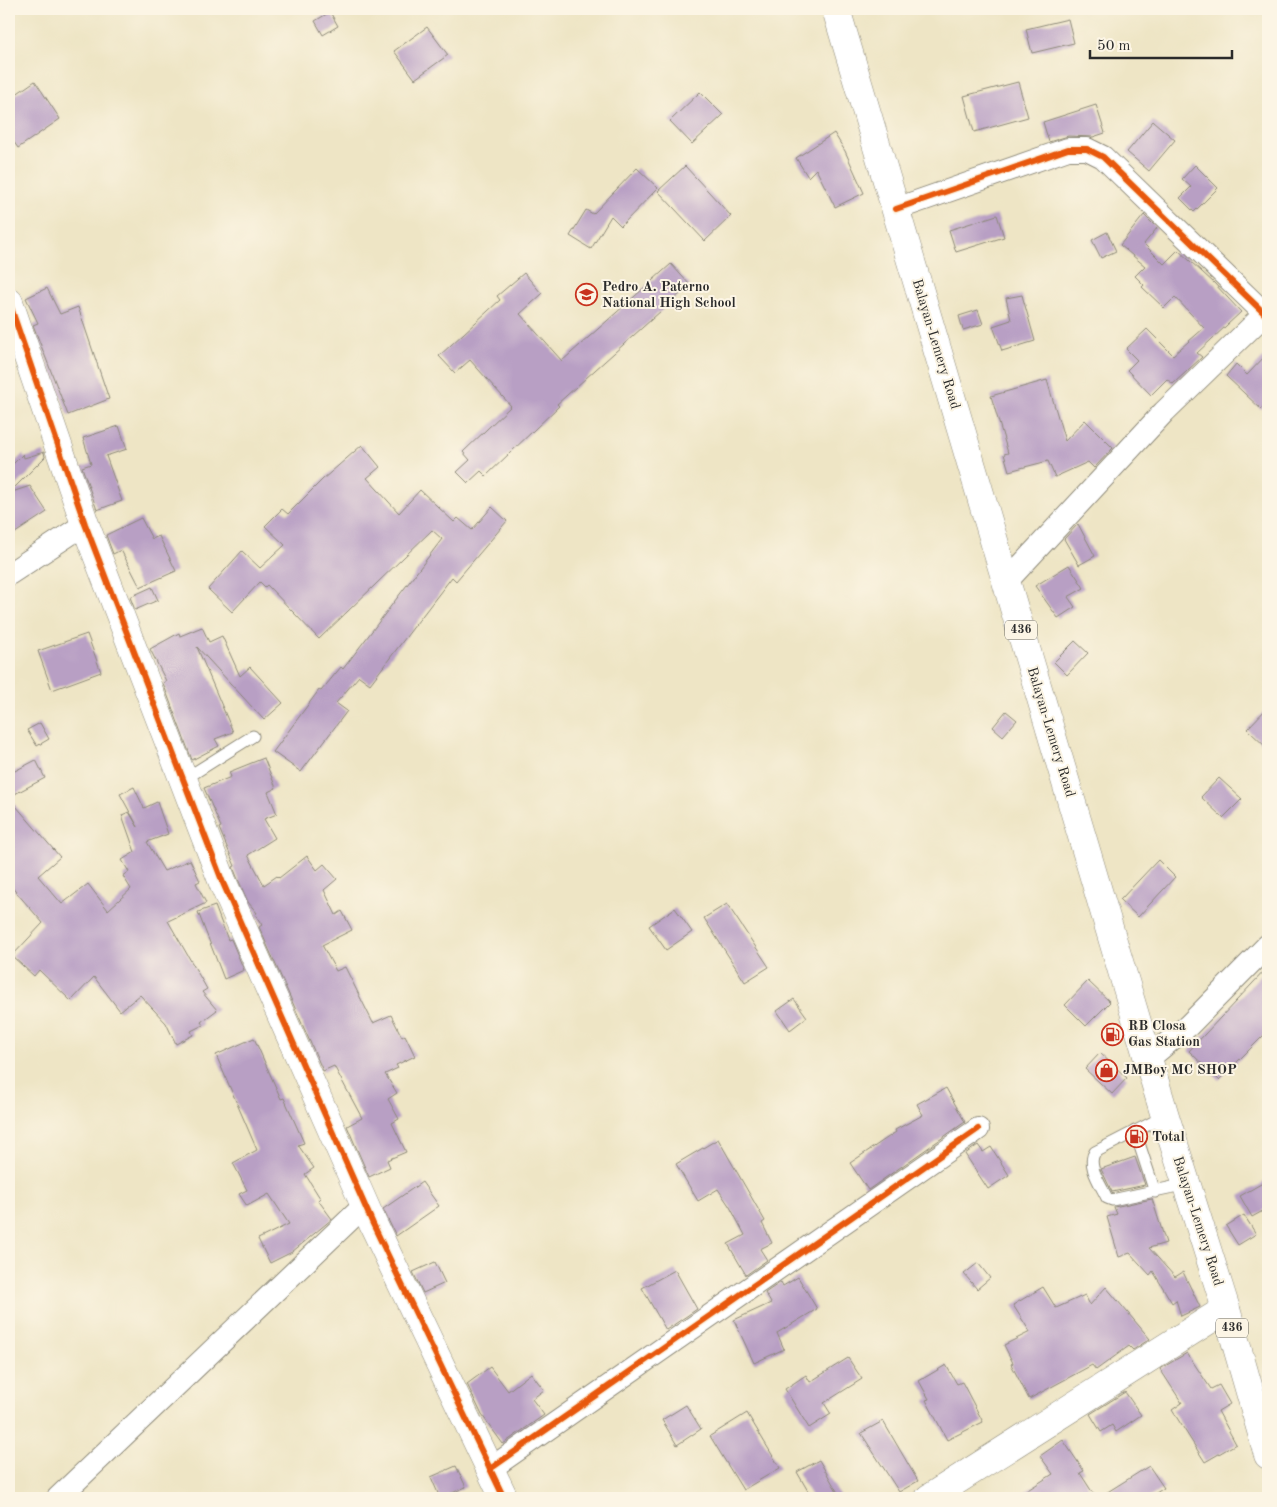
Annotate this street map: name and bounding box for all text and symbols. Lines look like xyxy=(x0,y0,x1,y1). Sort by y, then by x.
scale bar xyxy=(1090,28,1232,60)
text: 50 m xyxy=(1097,39,1131,54)
street label: Balayan-Lemery Road xyxy=(910,277,962,411)
place label: Pedro A. Paterno National High School xyxy=(602,280,736,310)
school or university icon: Pedro A. Paterno National High School xyxy=(574,283,598,307)
road number: 436 xyxy=(1005,620,1037,640)
street label: Balayan-Lemery Road xyxy=(1025,665,1077,799)
place label: RB Closa Gas Station xyxy=(1128,1019,1200,1049)
fuel station icon: RB Closa Gas Station xyxy=(1100,1022,1124,1046)
shop icon: JMBoy MC SHOP xyxy=(1095,1058,1119,1082)
place label: JMBoy MC SHOP xyxy=(1123,1063,1237,1077)
fuel station icon: Total xyxy=(1124,1125,1148,1149)
place label: Total xyxy=(1152,1130,1185,1144)
street label: Balayan-Lemery Road xyxy=(1170,1154,1226,1288)
road number: 436 xyxy=(1216,1319,1248,1338)

